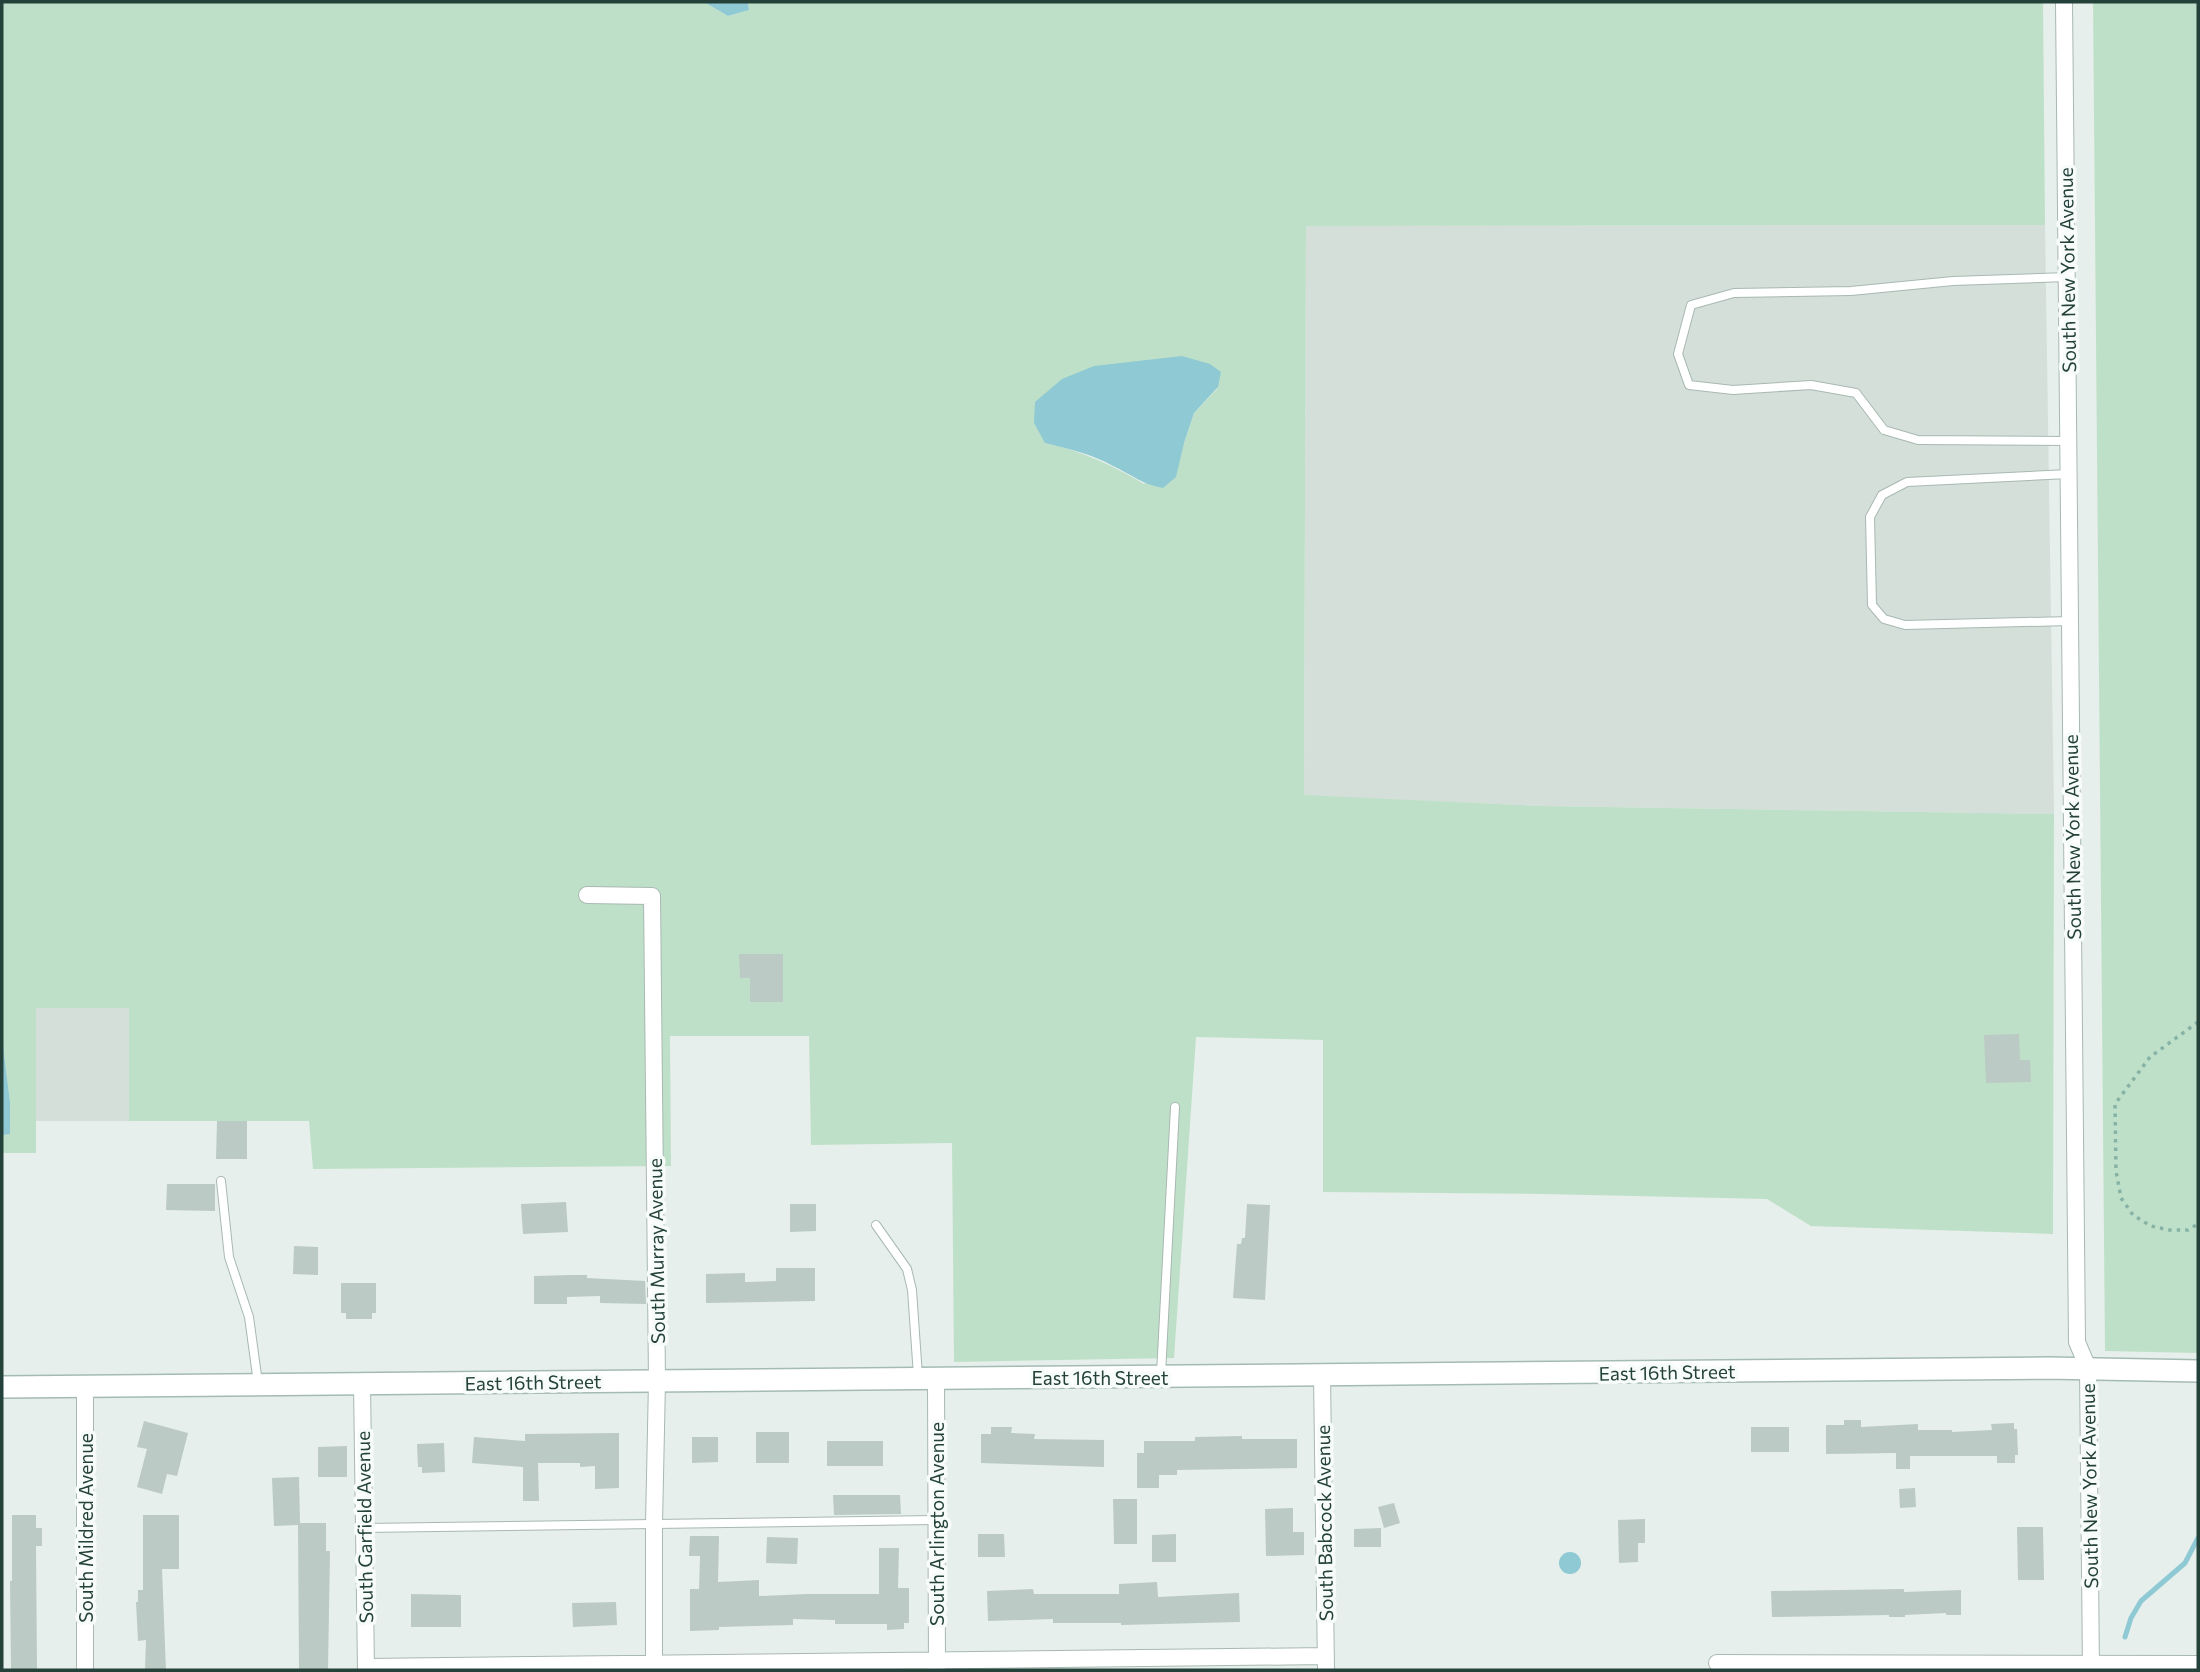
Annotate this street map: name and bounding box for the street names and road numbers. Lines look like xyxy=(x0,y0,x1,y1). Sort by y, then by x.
street label: South New York Avenue xyxy=(2054,167,2080,373)
street label: South New York Avenue xyxy=(2059,734,2085,940)
street label: South Murray Avenue xyxy=(643,1158,669,1344)
street label: East 16th Street xyxy=(1598,1359,1736,1385)
street label: East 16th Street xyxy=(1032,1366,1169,1389)
street label: East 16th Street xyxy=(464,1369,602,1395)
street label: South New York Avenue xyxy=(2076,1383,2102,1589)
street label: South Arlington Avenue xyxy=(925,1422,948,1626)
street label: South Babcock Avenue xyxy=(1311,1425,1337,1621)
street label: South Garfield Avenue xyxy=(351,1431,377,1623)
street label: South Mildred Avenue xyxy=(74,1433,97,1623)

